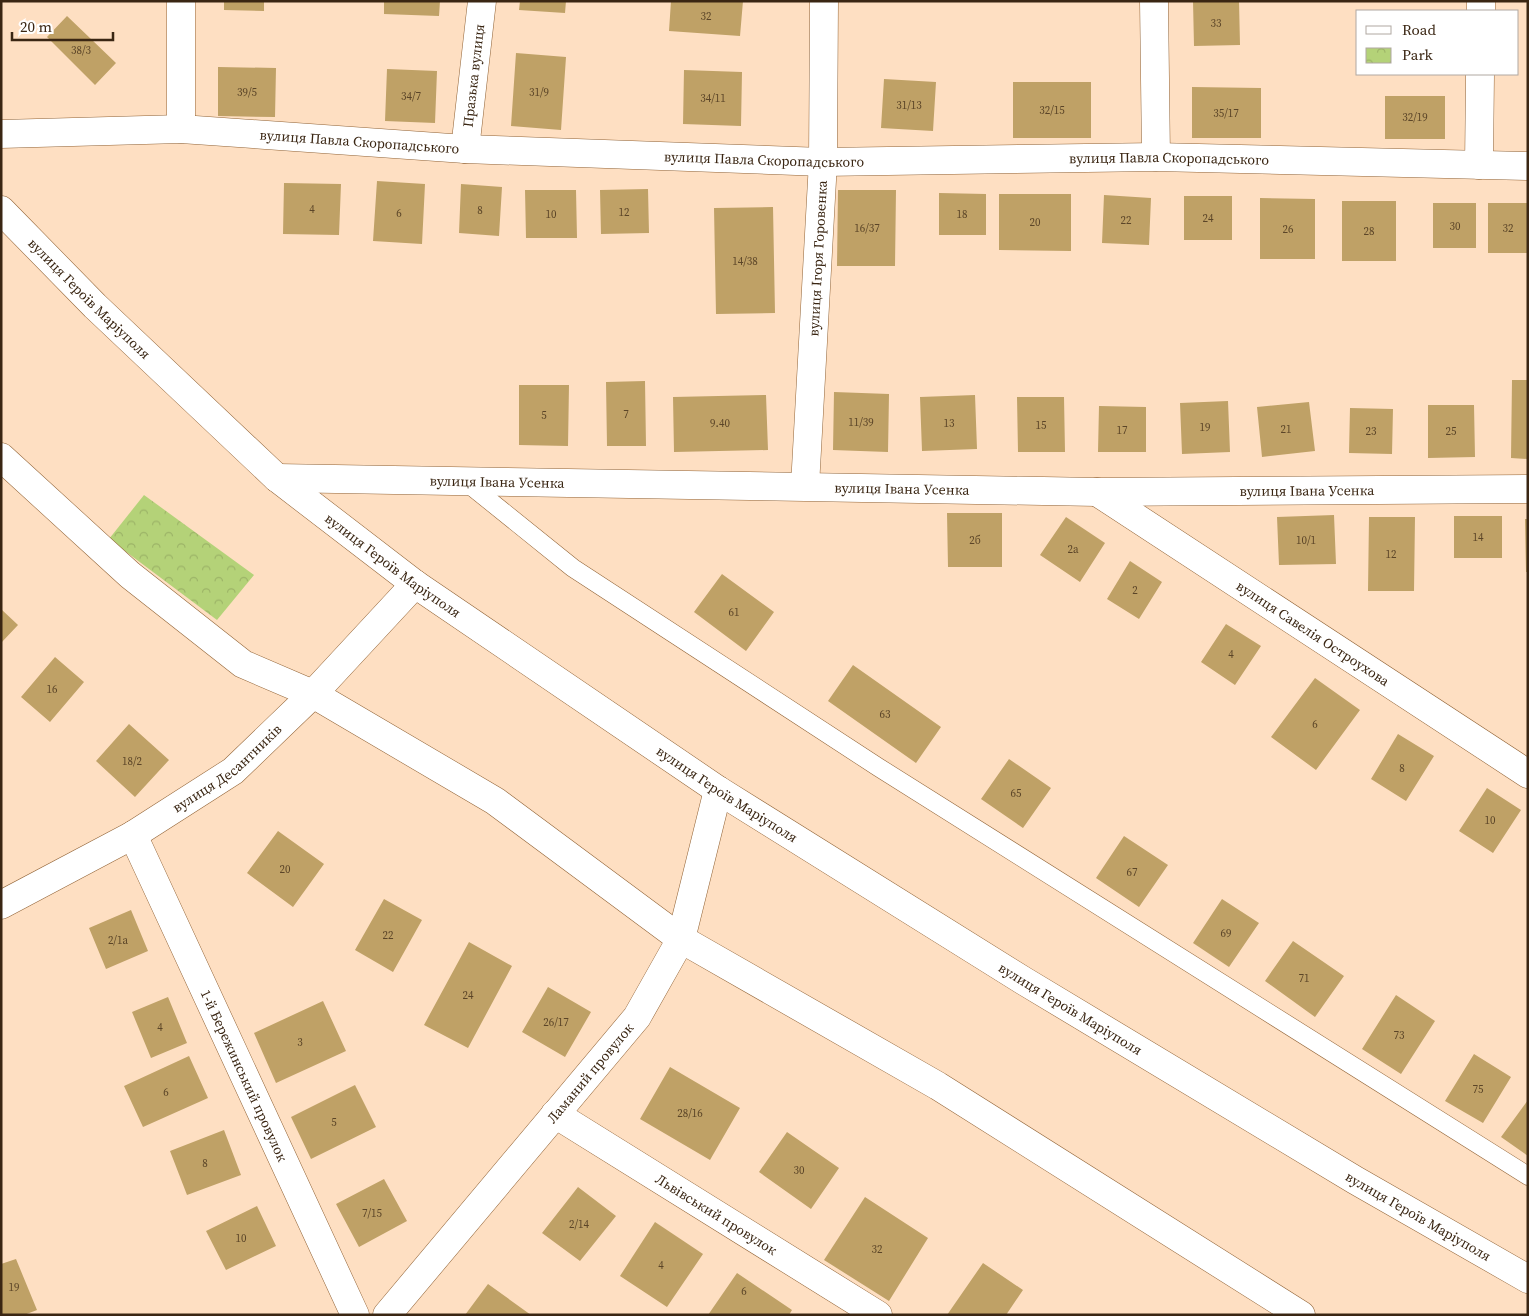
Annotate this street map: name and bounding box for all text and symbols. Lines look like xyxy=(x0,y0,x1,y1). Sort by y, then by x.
house number: 32 xyxy=(701,9,712,24)
scale bar xyxy=(12,10,114,42)
legend xyxy=(1356,10,1519,75)
text: 20 m xyxy=(20,16,52,37)
house number: 33 xyxy=(1211,16,1222,31)
text: Road xyxy=(1402,19,1436,40)
street label: Празька вулиця xyxy=(458,23,489,128)
house number: 38/3 xyxy=(71,43,92,58)
text: Park xyxy=(1402,44,1434,65)
house number: 39/5 xyxy=(237,85,258,100)
house number: 31/9 xyxy=(529,85,549,100)
house number: 34/7 xyxy=(401,89,422,104)
house number: 34/11 xyxy=(700,91,726,106)
house number: 31/13 xyxy=(896,98,922,113)
house number: 32/15 xyxy=(1039,103,1065,118)
house number: 35/17 xyxy=(1213,106,1239,121)
house number: 32/19 xyxy=(1402,110,1428,125)
street label: вулиця Павла Скоропадського xyxy=(259,125,460,159)
street label: вулиця Павла Скоропадського xyxy=(664,146,865,172)
street label: вулиця Павла Скоропадського xyxy=(1069,147,1270,170)
street label: вулиця Ігоря Горовенка xyxy=(803,179,832,337)
house number: 4 xyxy=(309,202,315,217)
house number: 8 xyxy=(477,203,483,218)
house number: 12 xyxy=(619,205,630,220)
house number: 6 xyxy=(396,206,402,221)
house number: 10 xyxy=(546,207,557,222)
house number: 18 xyxy=(957,207,968,222)
house number: 24 xyxy=(1203,211,1214,226)
house number: 22 xyxy=(1121,213,1132,228)
house number: 20 xyxy=(1030,215,1041,230)
house number: 30 xyxy=(1450,219,1461,234)
house number: 16/37 xyxy=(854,221,880,236)
house number: 32 xyxy=(1503,221,1514,236)
house number: 26 xyxy=(1283,222,1294,237)
house number: 28 xyxy=(1364,224,1375,239)
street label: вулиця Героїв Маріуполя xyxy=(24,233,155,363)
house number: 14/38 xyxy=(732,254,758,269)
house number: 7 xyxy=(623,407,629,422)
house number: 5 xyxy=(541,408,547,423)
house number: 11/39 xyxy=(848,415,874,430)
house number: 9.40 xyxy=(710,416,730,431)
house number: 13 xyxy=(944,416,955,431)
house number: 15 xyxy=(1036,418,1047,433)
house number: 19 xyxy=(1200,420,1211,435)
house number: 21 xyxy=(1281,422,1292,437)
house number: 17 xyxy=(1117,423,1128,438)
house number: 23 xyxy=(1366,424,1377,439)
house number: 25 xyxy=(1446,424,1457,439)
street label: вулиця Івана Усенка xyxy=(429,471,565,493)
street label: вулиця Івана Усенка xyxy=(834,478,970,500)
street label: вулиця Івана Усенка xyxy=(1239,480,1375,501)
street label: вулиця Героїв Маріуполя xyxy=(321,508,465,622)
house number: 14 xyxy=(1473,530,1484,545)
house number: 2б xyxy=(969,533,981,548)
house number: 10/1 xyxy=(1296,533,1316,548)
house number: 2а xyxy=(1067,542,1079,557)
house number: 12 xyxy=(1386,547,1397,562)
street label: вулиця Савелія Остроухова xyxy=(1232,576,1394,691)
house number: 2 xyxy=(1132,583,1138,598)
house number: 61 xyxy=(729,605,740,620)
house number: 4 xyxy=(1228,647,1234,662)
house number: 16 xyxy=(47,682,58,697)
house number: 63 xyxy=(880,707,891,722)
house number: 6 xyxy=(1312,717,1318,732)
street label: вулиця Десантників xyxy=(168,719,286,817)
street label: вулиця Героїв Маріуполя xyxy=(652,741,802,847)
house number: 18/2 xyxy=(122,754,143,769)
house number: 8 xyxy=(1399,761,1405,776)
house number: 65 xyxy=(1011,786,1022,801)
house number: 10 xyxy=(1485,813,1496,828)
house number: 20 xyxy=(280,862,291,877)
house number: 67 xyxy=(1127,865,1138,880)
house number: 69 xyxy=(1221,926,1232,941)
house number: 22 xyxy=(383,928,394,943)
house number: 2/1а xyxy=(108,933,129,948)
street label: вулиця Героїв Маріуполя xyxy=(995,958,1146,1060)
house number: 71 xyxy=(1299,971,1310,986)
street label: 1-й Бережинський провулок xyxy=(196,986,293,1165)
house number: 24 xyxy=(463,988,474,1003)
house number: 26/17 xyxy=(543,1015,569,1030)
street label: Ламаний провулок xyxy=(542,1018,638,1128)
house number: 4 xyxy=(157,1020,163,1035)
house number: 73 xyxy=(1394,1028,1405,1043)
house number: 3 xyxy=(297,1035,303,1050)
house number: 75 xyxy=(1473,1082,1484,1097)
house number: 6 xyxy=(163,1085,169,1100)
house number: 28/16 xyxy=(677,1106,703,1121)
house number: 5 xyxy=(331,1115,337,1130)
house number: 8 xyxy=(202,1156,208,1171)
house number: 30 xyxy=(794,1163,805,1178)
street label: вулиця Героїв Маріуполя xyxy=(1342,1167,1495,1266)
street label: Львівський провулок xyxy=(652,1169,781,1260)
house number: 7/15 xyxy=(362,1206,383,1221)
house number: 2/14 xyxy=(569,1217,590,1232)
house number: 10 xyxy=(236,1231,247,1246)
house number: 32 xyxy=(872,1242,883,1257)
house number: 4 xyxy=(658,1258,664,1273)
house number: 19 xyxy=(9,1280,20,1295)
house number: 6 xyxy=(741,1284,747,1299)

